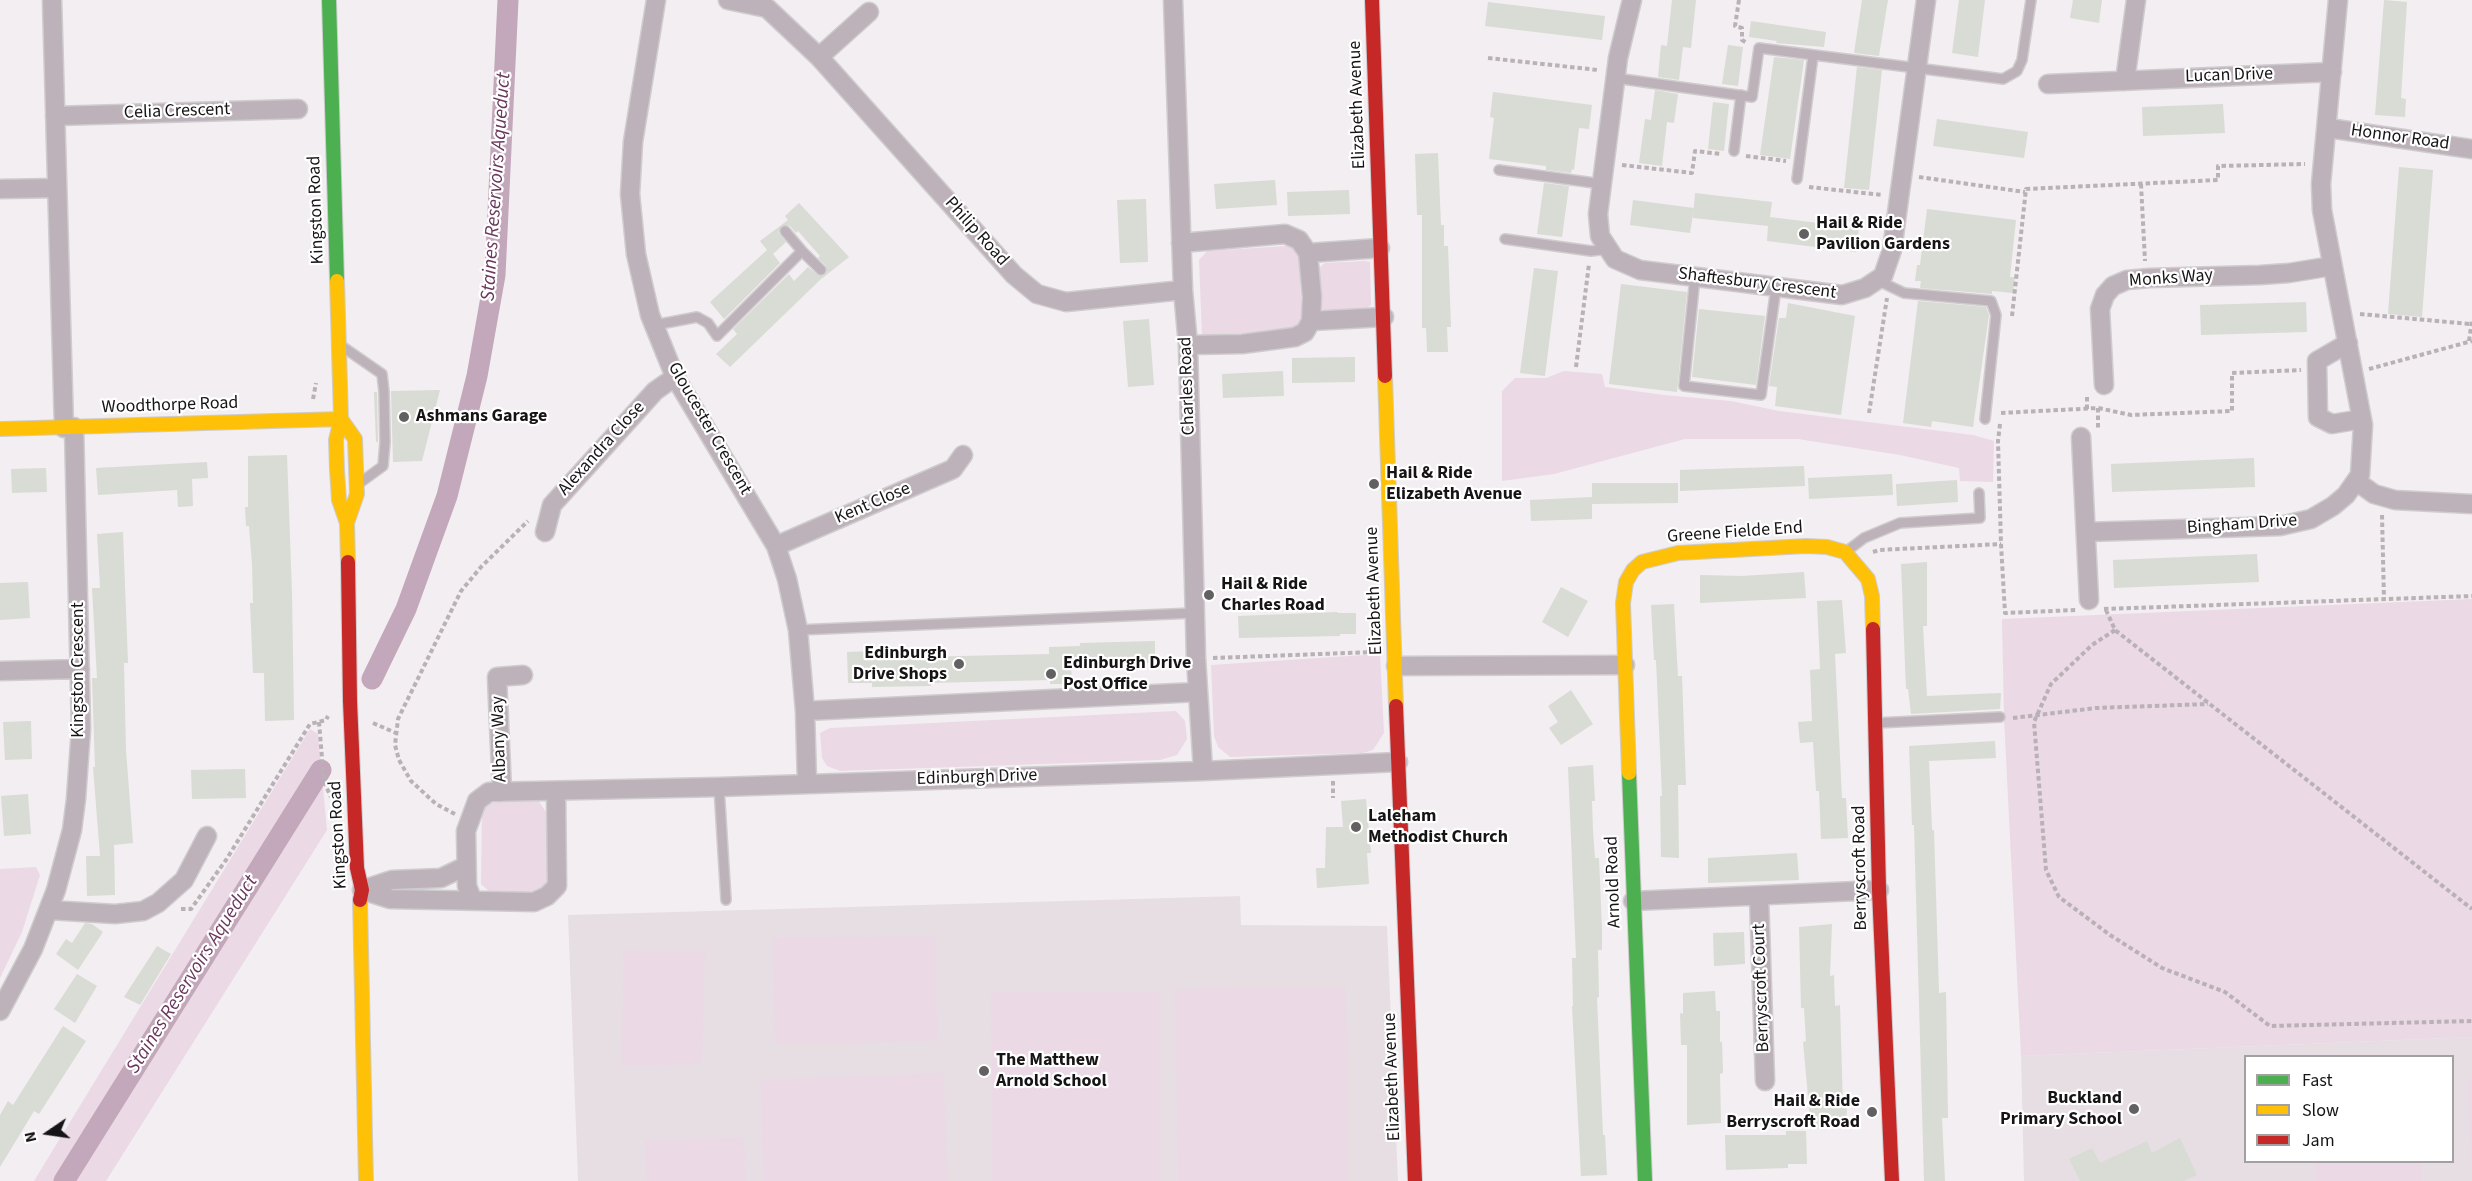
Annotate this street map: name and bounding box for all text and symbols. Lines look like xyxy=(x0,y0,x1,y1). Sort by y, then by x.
street label: Elizabeth Avenue xyxy=(1345,40,1371,170)
street label: Lucan Drive xyxy=(2185,64,2273,88)
water label: Staines Reservoirs Aqueduct xyxy=(477,72,517,302)
street label: Celia Crescent xyxy=(123,99,231,125)
street label: Honnor Road xyxy=(2349,120,2451,156)
street label: Kingston Road xyxy=(304,155,330,265)
street label: Philip Road xyxy=(939,193,1013,271)
place label: Hail & Ride Pavilion Gardens xyxy=(1816,213,1950,256)
marker: Hail & Ride Pavilion Gardens xyxy=(1797,227,1811,241)
street label: Shaftesbury Crescent xyxy=(1677,264,1837,304)
street label: Monks Way xyxy=(2128,265,2214,293)
street label: Charles Road xyxy=(1175,336,1201,436)
street label: Gloucester Crescent xyxy=(662,359,756,499)
street label: Woodthorpe Road xyxy=(101,393,239,419)
street label: Alexandra Close xyxy=(554,397,650,501)
place label: Ashmans Garage xyxy=(416,406,547,428)
marker: Ashmans Garage xyxy=(397,410,411,424)
place label: Hail & Ride Elizabeth Avenue xyxy=(1386,463,1522,506)
marker: Hail & Ride Elizabeth Avenue xyxy=(1367,477,1381,491)
street label: Kent Close xyxy=(832,478,914,530)
street label: Bingham Drive xyxy=(2186,510,2298,540)
street label: Greene Fielde End xyxy=(1666,517,1804,549)
street label: Elizabeth Avenue xyxy=(1362,526,1388,656)
place label: Hail & Ride Charles Road xyxy=(1221,574,1325,616)
marker: Hail & Ride Charles Road xyxy=(1202,588,1216,602)
street label: Kingston Crescent xyxy=(68,602,90,738)
place label: Edinburgh Drive Shops xyxy=(853,643,947,686)
place label: Edinburgh Drive Post Office xyxy=(1063,653,1191,696)
marker: Edinburgh Drive Shops xyxy=(952,657,966,671)
marker: Edinburgh Drive Post Office xyxy=(1044,667,1058,681)
street label: Albany Way xyxy=(488,695,512,783)
street label: Edinburgh Drive xyxy=(916,765,1038,791)
street label: Kingston Road xyxy=(325,780,353,890)
street label: Berryscroft Road xyxy=(1849,805,1873,931)
place label: Laleham Methodist Church xyxy=(1368,806,1508,848)
marker: Laleham Methodist Church xyxy=(1349,820,1363,834)
street label: Arnold Road xyxy=(1602,835,1626,929)
water label: Staines Reservoirs Aqueduct xyxy=(122,872,264,1078)
street label: Berryscroft Court xyxy=(1749,923,1775,1053)
street label: Elizabeth Avenue xyxy=(1380,1012,1406,1142)
place label: The Matthew Arnold School xyxy=(996,1050,1107,1092)
legend xyxy=(2244,1055,2454,1163)
marker: The Matthew Arnold School xyxy=(977,1064,991,1078)
text: Fast xyxy=(2302,1068,2333,1093)
place label: Buckland Primary School xyxy=(2000,1088,2122,1130)
place label: Hail & Ride Berryscroft Road xyxy=(1726,1091,1860,1134)
text: Slow xyxy=(2302,1098,2339,1123)
marker: Buckland Primary School xyxy=(2127,1102,2141,1116)
north arrow xyxy=(18,1103,78,1163)
marker: Hail & Ride Berryscroft Road xyxy=(1865,1105,1879,1119)
text: Jam xyxy=(2302,1128,2335,1153)
text: N xyxy=(19,1129,42,1145)

